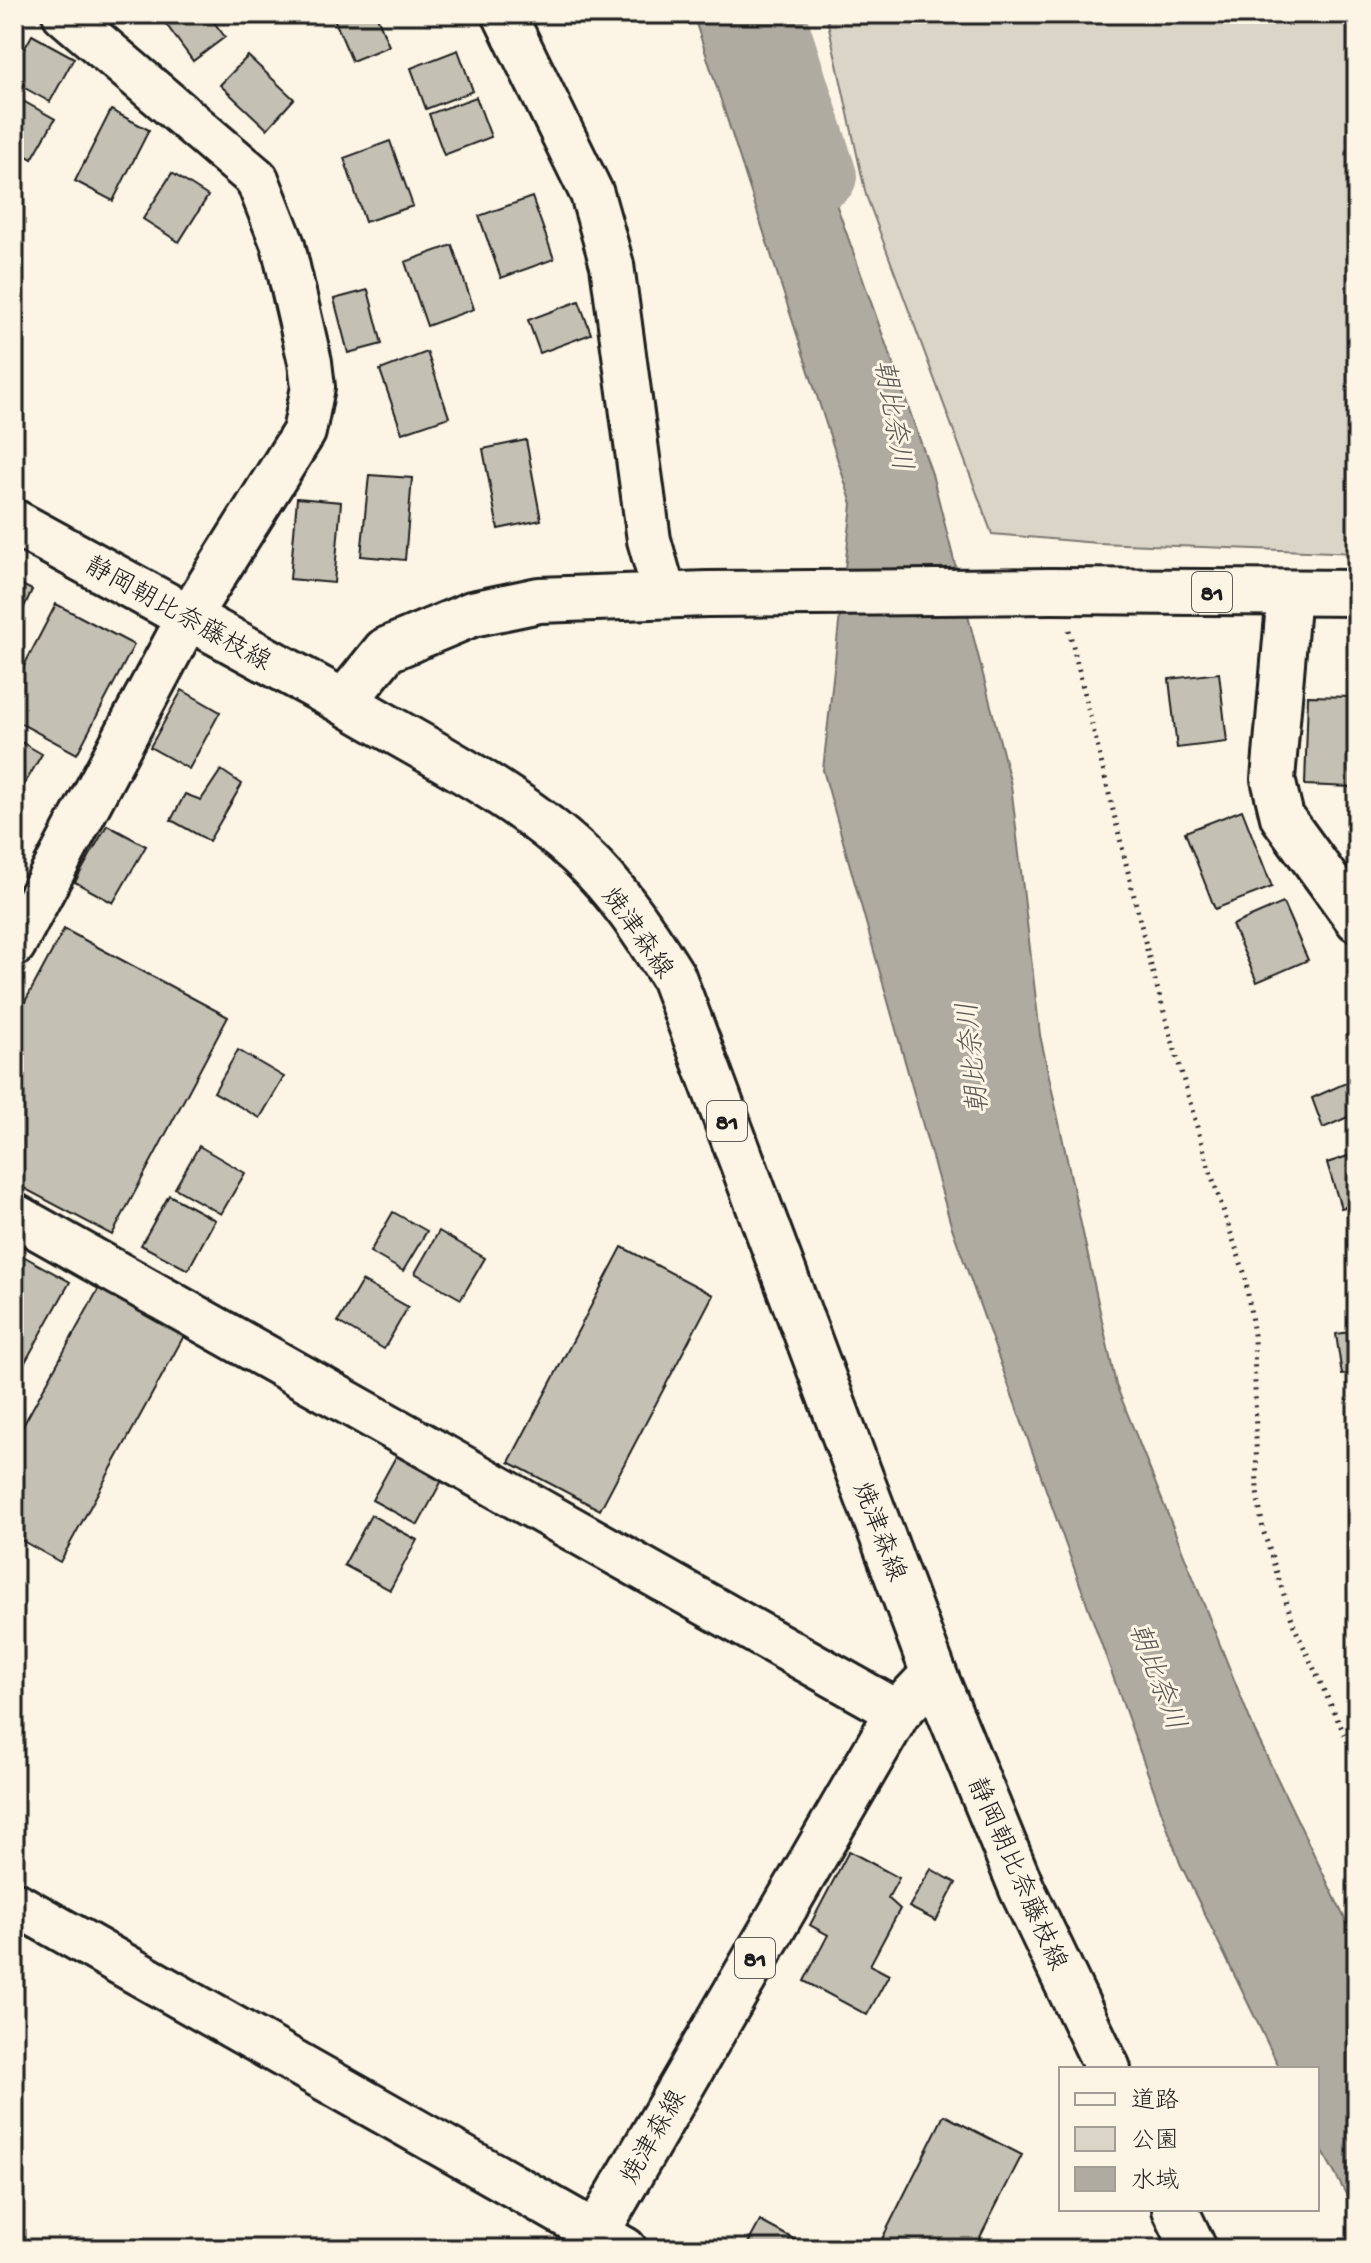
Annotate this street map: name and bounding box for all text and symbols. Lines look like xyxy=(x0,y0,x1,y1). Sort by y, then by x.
water label: 朝比奈川 xyxy=(865,358,918,474)
street label: 静岡朝比奈藤枝線 xyxy=(78,550,276,680)
road number: 81 xyxy=(1192,572,1232,612)
street label: 焼津森線 xyxy=(593,882,679,986)
water label: 朝比奈川 xyxy=(952,1000,998,1115)
road number: 81 xyxy=(707,1101,747,1141)
street label: 焼津森線 xyxy=(844,1478,912,1587)
water label: 朝比奈川 xyxy=(1119,1619,1191,1736)
street label: 静岡朝比奈藤枝線 xyxy=(958,1773,1073,1976)
road number: 81 xyxy=(735,1938,775,1978)
legend xyxy=(1059,2067,1319,2211)
street label: 焼津森線 xyxy=(615,2084,695,2191)
text: 道路 xyxy=(1131,2087,1179,2117)
text: 公園 xyxy=(1131,2128,1179,2157)
text: 水域 xyxy=(1131,2167,1179,2197)

